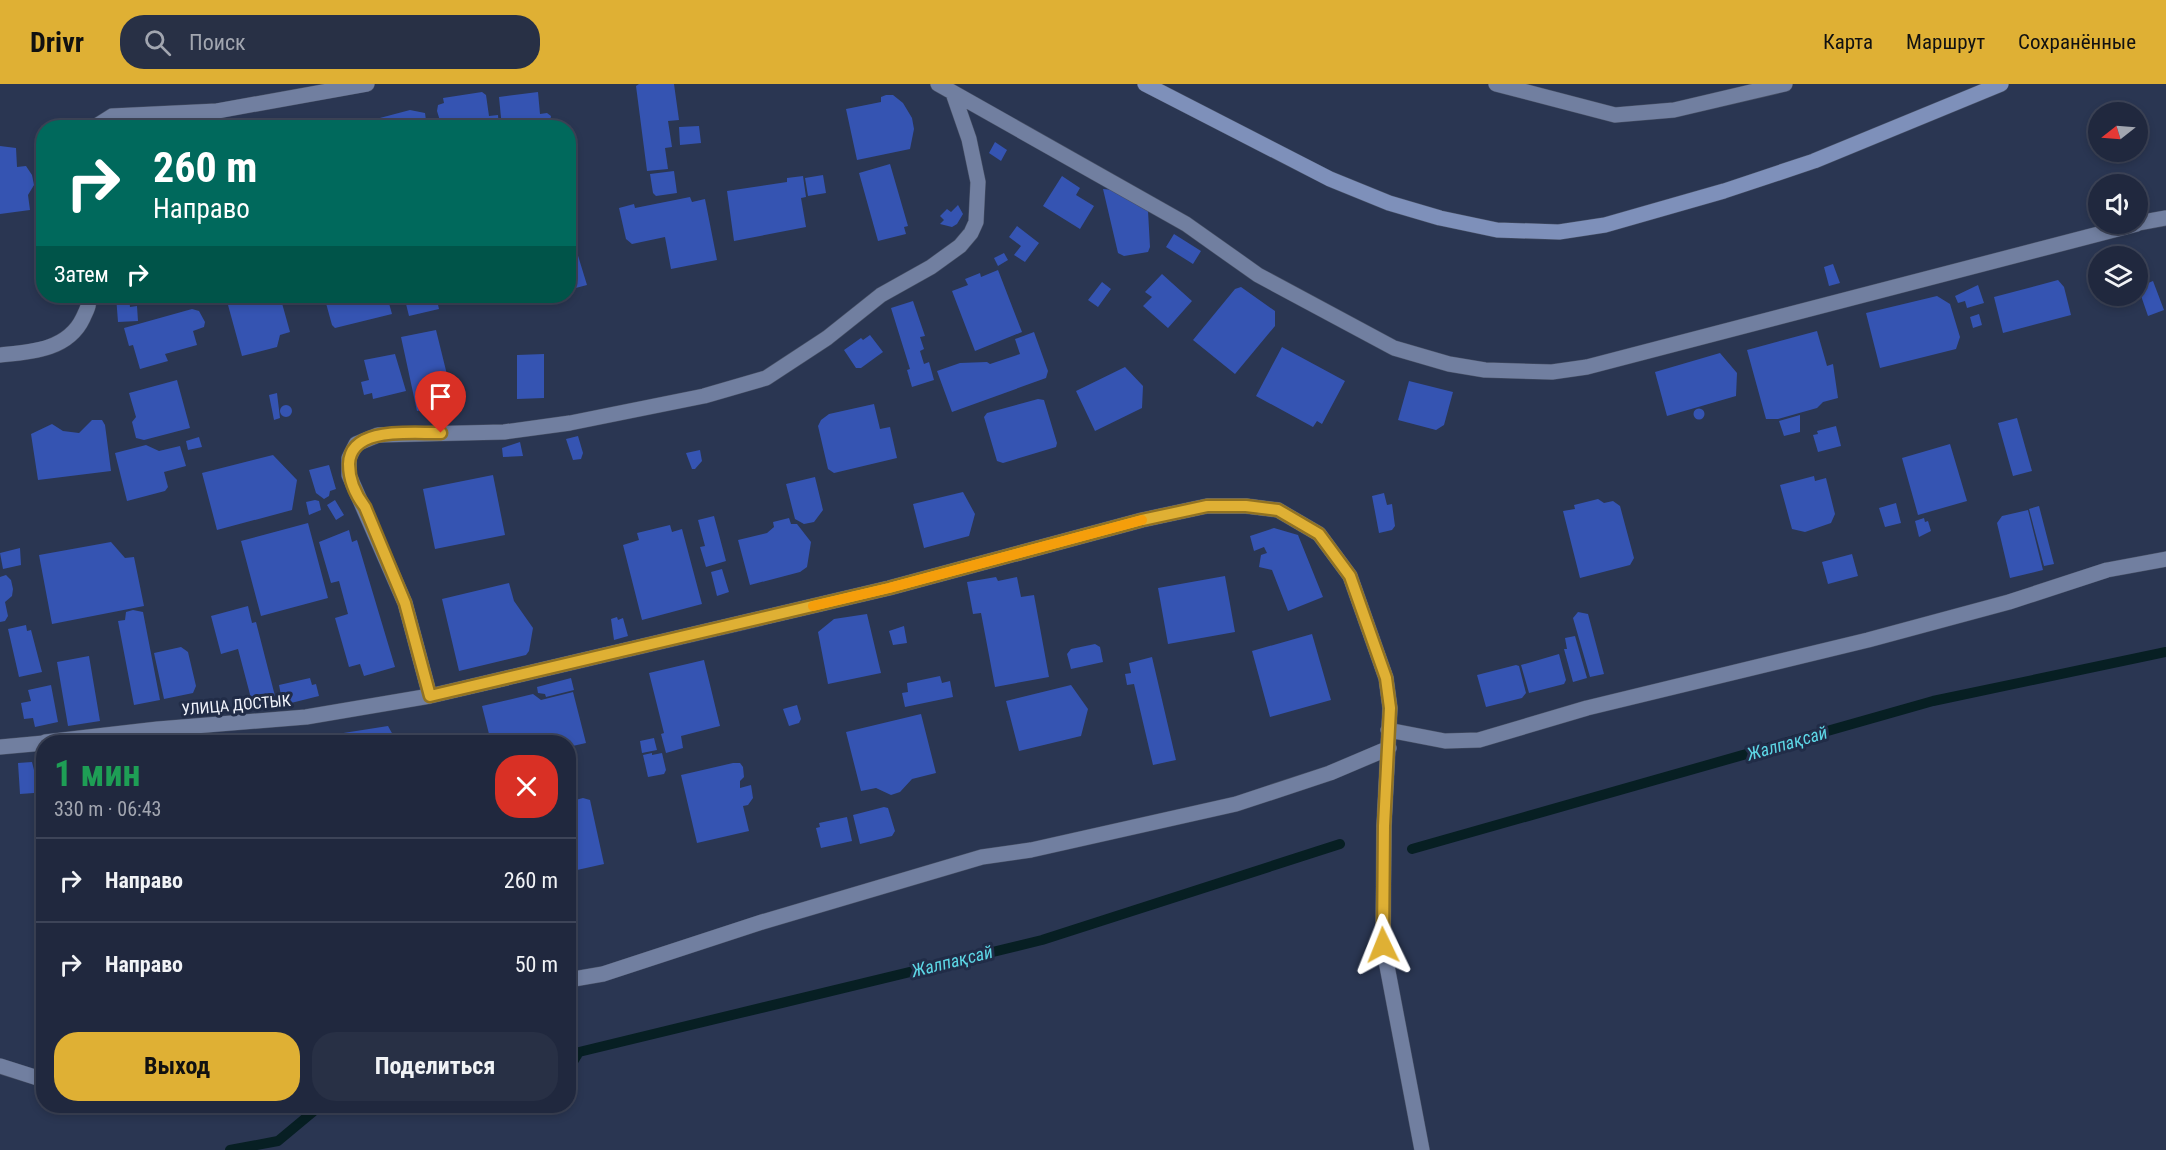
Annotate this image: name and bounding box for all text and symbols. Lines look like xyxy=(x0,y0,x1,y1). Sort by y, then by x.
search box xyxy=(120,15,540,69)
text: Drivr xyxy=(30,26,84,59)
icon: search xyxy=(141,26,174,59)
text: Поиск xyxy=(189,30,246,55)
text: Карта xyxy=(1823,30,1873,54)
text: Маршрут xyxy=(1906,30,1985,54)
text: Сохранённые xyxy=(2018,30,2136,54)
north arrow xyxy=(2088,102,2148,162)
map controls xyxy=(2088,102,2148,306)
text: 260 m xyxy=(153,143,258,192)
icon: right xyxy=(54,144,132,222)
button: sound xyxy=(2088,174,2148,234)
text: Направо xyxy=(153,193,250,225)
button: layers xyxy=(2088,246,2148,306)
icon: right xyxy=(121,258,154,291)
text: Затем xyxy=(54,262,109,287)
pin xyxy=(415,371,466,433)
icon: arrive xyxy=(424,380,457,413)
street label: УЛИЦА ДОСТЫК xyxy=(181,691,291,719)
water label: Жалпақсай xyxy=(1743,721,1830,765)
text: 1 мин xyxy=(54,753,140,795)
button: close xyxy=(495,755,558,818)
text: 330 m · 06:43 xyxy=(54,797,161,821)
icon: right xyxy=(54,864,87,897)
text: Направо xyxy=(105,868,183,893)
text: 260 m xyxy=(504,868,558,893)
position arrow xyxy=(1351,913,1415,977)
water label: Жалпақсай xyxy=(908,941,995,981)
icon: right xyxy=(54,948,87,981)
text: Направо xyxy=(105,952,183,977)
text: 50 m xyxy=(515,952,558,977)
button: Выход xyxy=(54,1032,300,1101)
button: Поделиться xyxy=(312,1032,558,1101)

